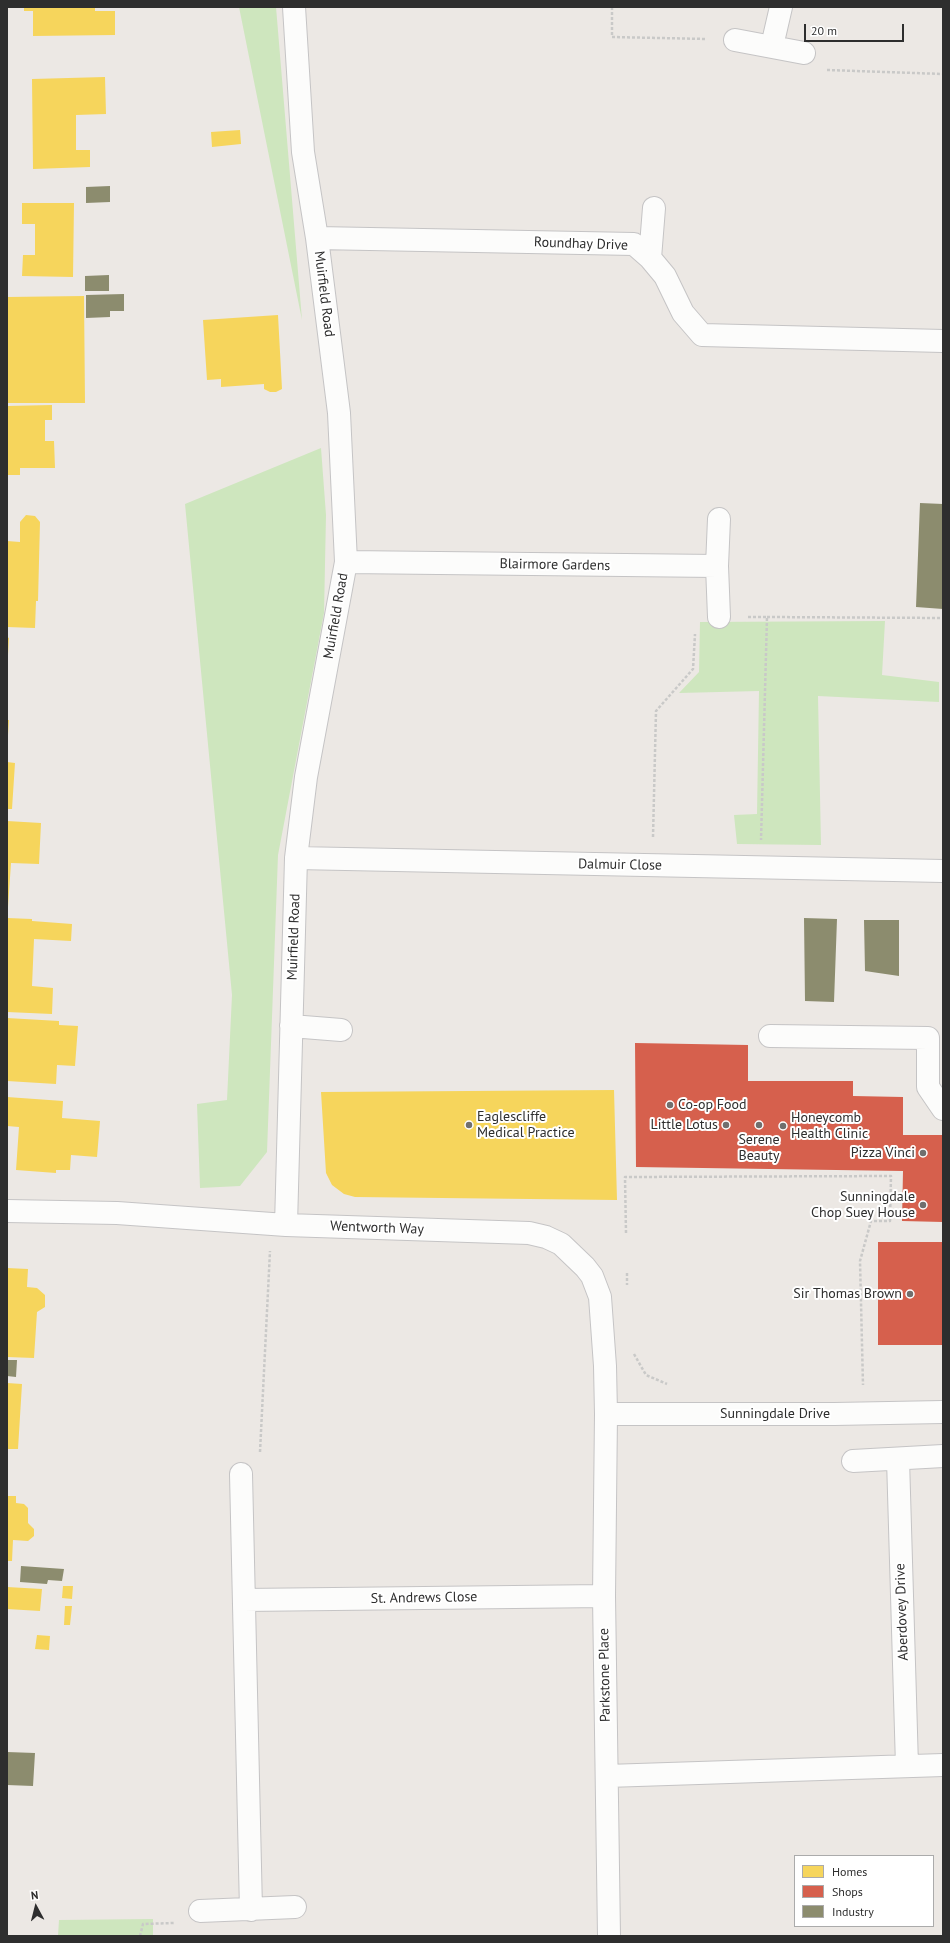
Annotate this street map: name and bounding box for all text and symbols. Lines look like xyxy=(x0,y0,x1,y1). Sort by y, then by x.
scale bar xyxy=(806,16,906,42)
text: 20 m xyxy=(811,23,837,38)
street label: Roundhay Drive xyxy=(534,234,628,254)
street label: Muirfield Road xyxy=(310,250,338,338)
street label: Blairmore Gardens xyxy=(500,556,610,574)
street label: Muirfield Road xyxy=(320,572,352,660)
street label: Dalmuir Close xyxy=(578,856,662,874)
street label: Muirfield Road xyxy=(284,893,304,981)
place label: Co-op Food xyxy=(678,1097,747,1113)
marker: Co-op Food xyxy=(665,1100,675,1110)
place label: Eaglescliffe Medical Practice xyxy=(477,1109,575,1142)
place label: Honeycomb Health Clinic xyxy=(791,1110,868,1142)
place label: Little Lotus xyxy=(650,1117,718,1133)
marker: Eaglescliffe Medical Practice xyxy=(464,1120,474,1130)
marker: Little Lotus xyxy=(721,1120,731,1130)
marker: Serene Beauty xyxy=(754,1120,764,1130)
marker: Honeycomb Health Clinic xyxy=(778,1121,788,1131)
place label: Serene Beauty xyxy=(738,1132,780,1164)
place label: Pizza Vinci xyxy=(851,1145,915,1161)
marker: Pizza Vinci xyxy=(918,1148,928,1158)
place label: Sunningdale Chop Suey House xyxy=(811,1189,915,1222)
marker: Sunningdale Chop Suey House xyxy=(918,1200,928,1210)
street label: Wentworth Way xyxy=(330,1218,424,1238)
place label: Sir Thomas Brown xyxy=(793,1286,902,1302)
marker: Sir Thomas Brown xyxy=(905,1289,915,1299)
street label: Sunningdale Drive xyxy=(720,1406,830,1422)
street label: Aberdovey Drive xyxy=(892,1563,912,1661)
street label: St. Andrews Close xyxy=(370,1589,478,1607)
street label: Parkstone Place xyxy=(596,1628,614,1722)
legend xyxy=(794,1855,934,1927)
text: Homes xyxy=(832,1864,867,1879)
text: Shops xyxy=(832,1884,863,1899)
north arrow xyxy=(16,1887,56,1927)
text: N xyxy=(30,1888,39,1902)
text: Industry xyxy=(832,1904,874,1919)

